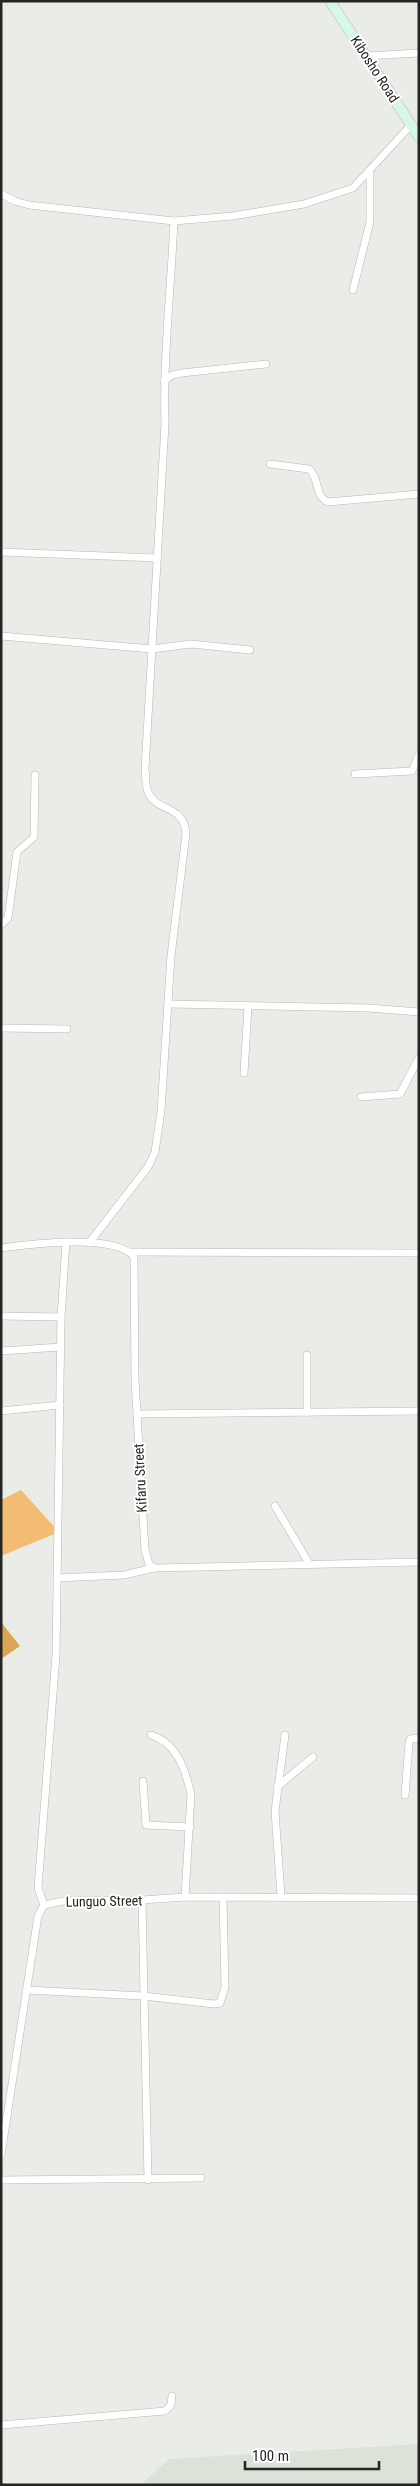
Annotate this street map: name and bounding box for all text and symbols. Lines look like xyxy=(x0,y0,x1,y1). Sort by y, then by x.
street label: Kibosho Road xyxy=(348,33,402,105)
street label: Kifaru Street xyxy=(130,1443,150,1513)
street label: Lunguo Street xyxy=(66,1892,142,1910)
scale bar xyxy=(245,2438,379,2470)
text: 100 m xyxy=(252,2447,289,2465)

